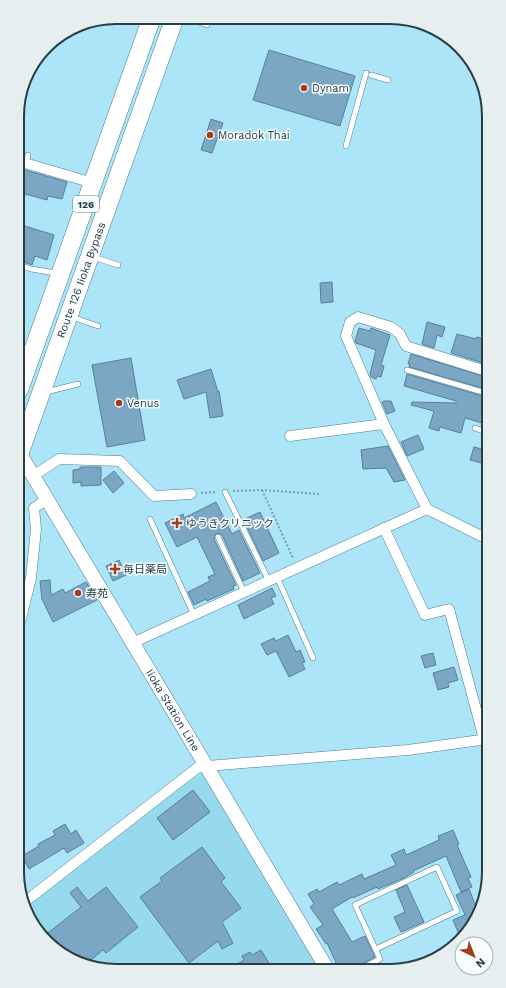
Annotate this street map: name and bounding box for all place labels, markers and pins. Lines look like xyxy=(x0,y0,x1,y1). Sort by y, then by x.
place label: Dynam xyxy=(312,82,349,95)
marker: Dynam xyxy=(299,83,309,93)
place label: Moradok Thai xyxy=(218,129,290,142)
marker: Moradok Thai xyxy=(205,130,215,140)
place label: Venus xyxy=(127,397,160,410)
marker: Venus xyxy=(114,398,124,408)
marker: ゆうきクリニック xyxy=(171,517,183,529)
place label: ゆうきクリニック xyxy=(186,517,274,530)
place label: 毎日薬局 xyxy=(123,563,167,576)
marker: 毎日薬局 xyxy=(110,564,120,574)
place label: 寿苑 xyxy=(86,587,108,600)
marker: 寿苑 xyxy=(73,588,83,598)

